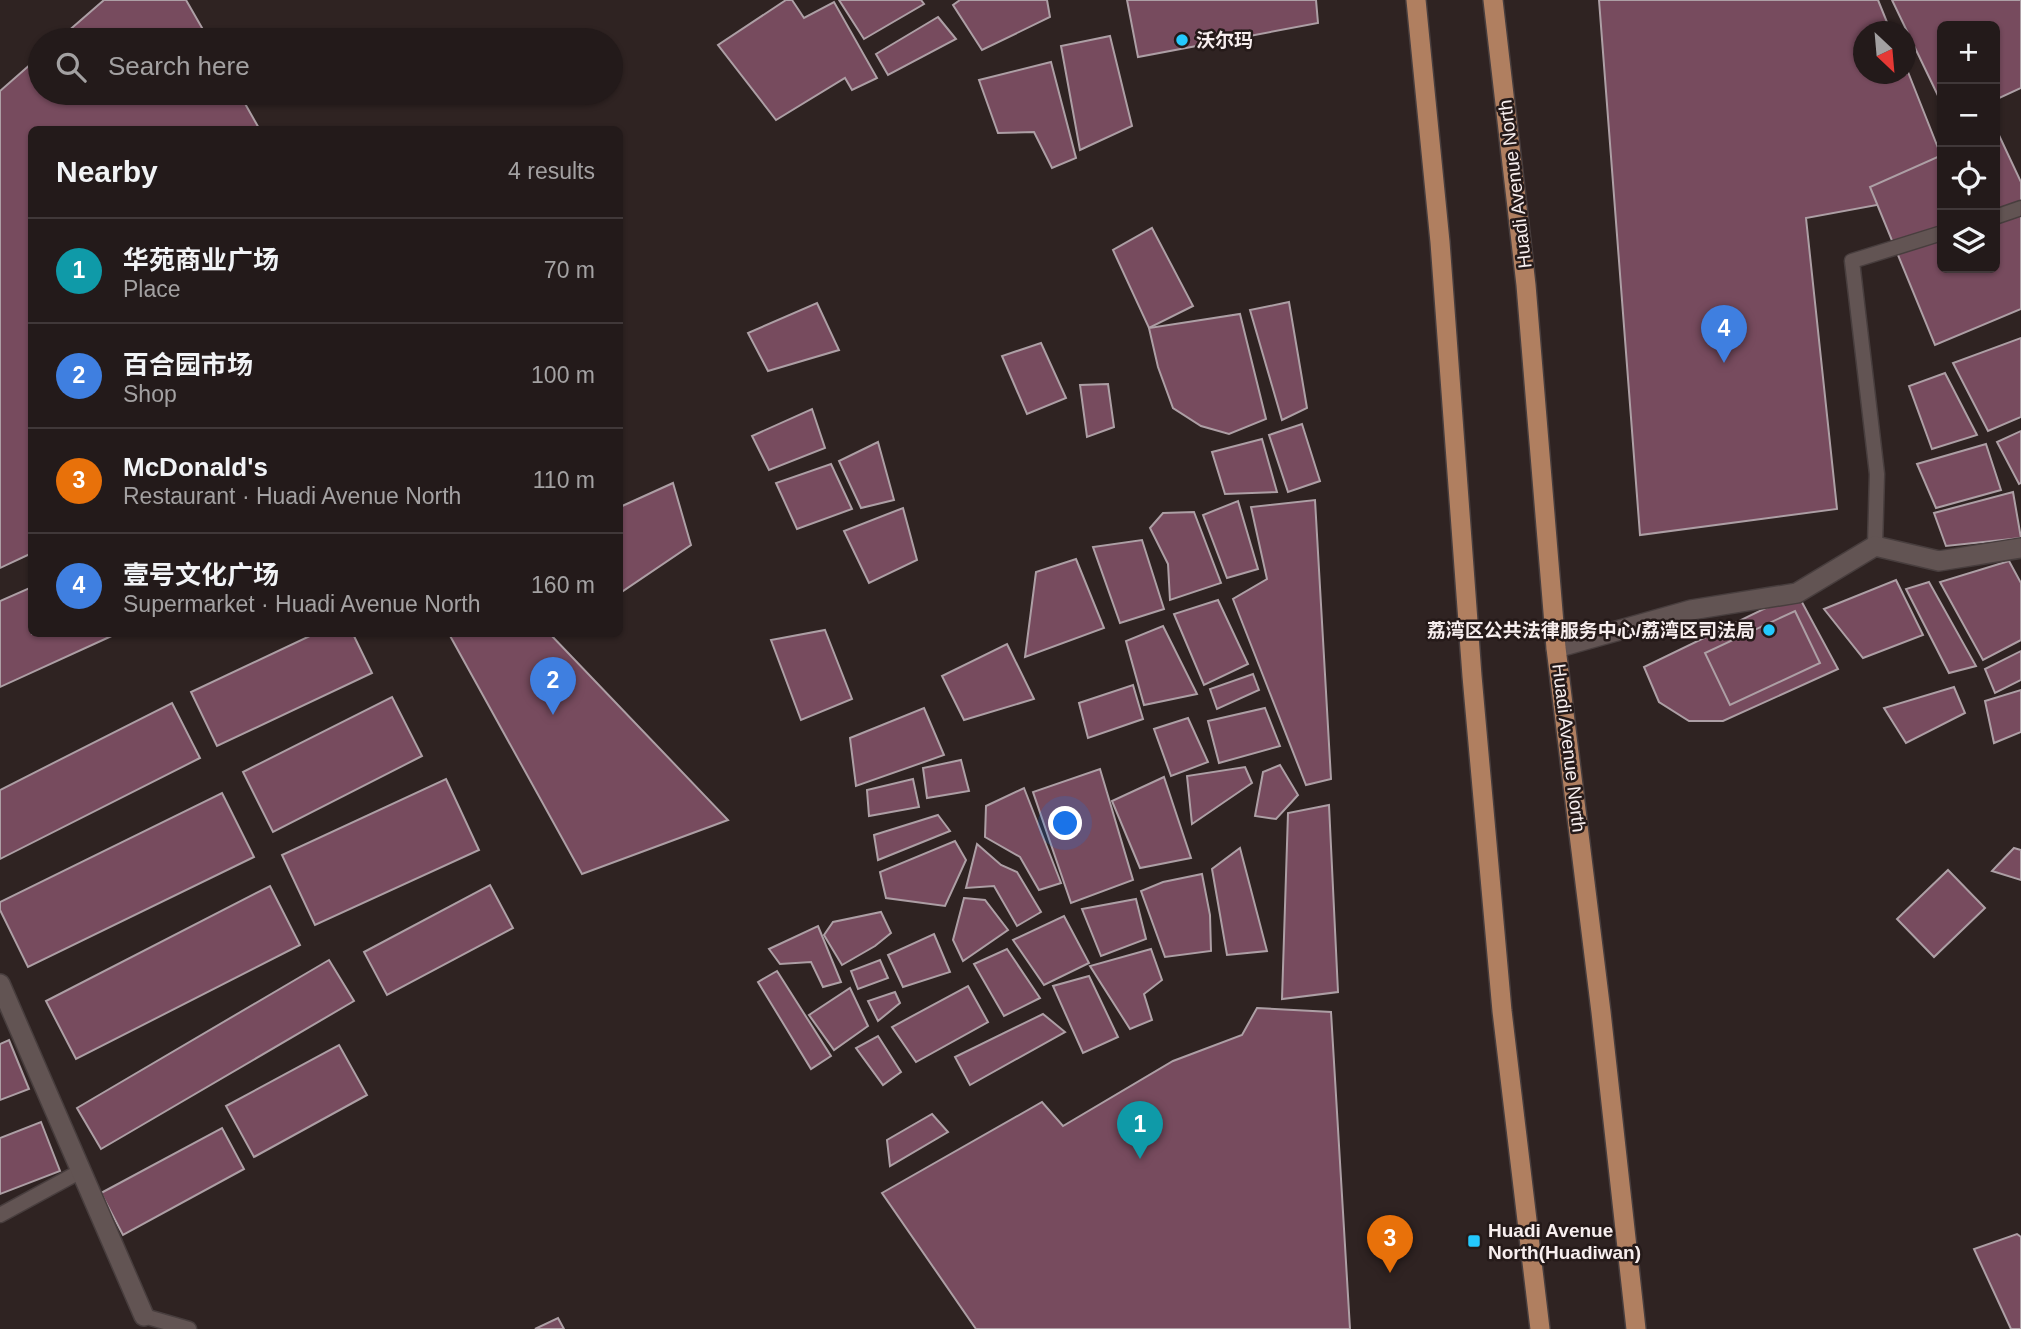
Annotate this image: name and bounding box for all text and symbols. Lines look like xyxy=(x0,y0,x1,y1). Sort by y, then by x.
north arrow xyxy=(1853,21,1916,84)
map controls xyxy=(1937,21,2000,273)
button: + xyxy=(1937,21,2000,84)
search box xyxy=(28,28,623,105)
place label: 沃尔玛 xyxy=(1196,30,1253,51)
marker: 沃尔玛 xyxy=(1174,32,1190,48)
icon: search xyxy=(52,48,90,86)
text: Search here xyxy=(108,51,250,81)
button: − xyxy=(1937,84,2000,147)
street label: Huadi Avenue North xyxy=(1494,98,1536,270)
button: locate xyxy=(1937,147,2000,210)
text: Nearby xyxy=(56,155,158,188)
text: 4 results xyxy=(508,158,595,184)
button: layers xyxy=(1937,210,2000,273)
text: 华苑商业广场 xyxy=(123,245,279,275)
text: 1 xyxy=(73,257,85,283)
text: 70 m xyxy=(544,257,595,283)
text: Place xyxy=(123,276,181,302)
pin: 4 xyxy=(1701,305,1747,363)
text: 百合园市场 xyxy=(123,350,253,380)
text: 2 xyxy=(73,362,85,388)
text: 100 m xyxy=(531,362,595,388)
text: Shop xyxy=(123,381,177,407)
text: McDonald's xyxy=(123,452,268,482)
text: 3 xyxy=(73,467,85,493)
text: 110 m xyxy=(533,467,595,493)
text: Restaurant · Huadi Avenue North xyxy=(123,483,461,509)
text: 壹号文化广场 xyxy=(123,560,279,590)
text: 4 xyxy=(73,572,85,598)
text: 160 m xyxy=(531,572,595,598)
text: Supermarket · Huadi Avenue North xyxy=(123,591,481,617)
place label: 荔湾区公共法律服务中心/荔湾区司法局 xyxy=(1427,620,1755,641)
marker: 荔湾区公共法律服务中心/荔湾区司法局 xyxy=(1761,622,1777,638)
pin: 2 xyxy=(530,657,576,715)
street label: Huadi Avenue North xyxy=(1548,662,1590,834)
your location xyxy=(1048,806,1082,840)
pin: 1 xyxy=(1117,1101,1163,1159)
pin: 3 xyxy=(1367,1215,1413,1273)
place label: Huadi Avenue North(Huadiwan) xyxy=(1488,1220,1641,1263)
marker: Huadi Avenue North(Huadiwan) xyxy=(1466,1233,1482,1249)

